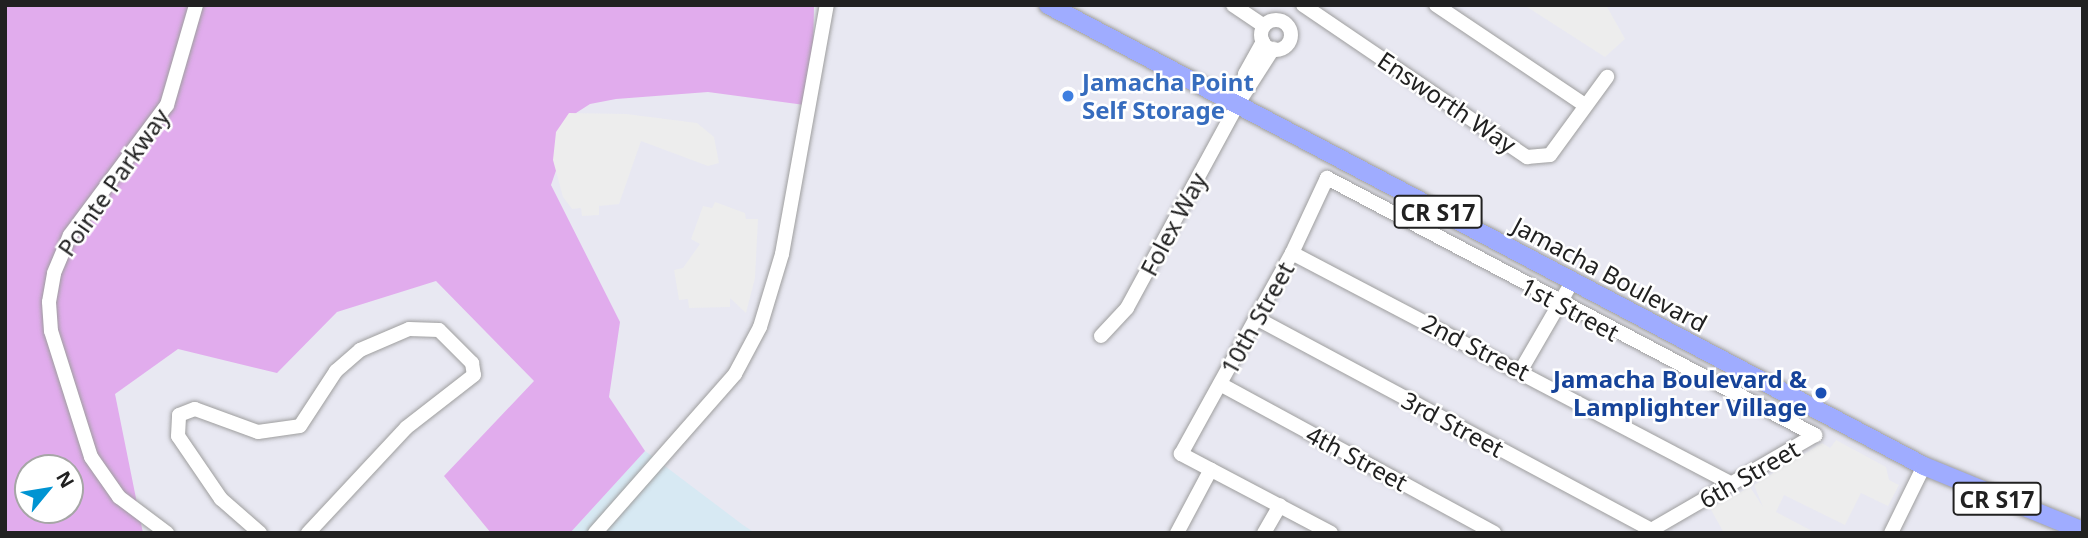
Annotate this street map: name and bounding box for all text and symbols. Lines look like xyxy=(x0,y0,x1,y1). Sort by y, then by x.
street label: Ensworth Way xyxy=(1373,45,1521,159)
place label: Jamacha Point Self Storage xyxy=(1082,68,1254,124)
marker: Jamacha Point Self Storage xyxy=(1060,88,1076,104)
street label: Pointe Parkway xyxy=(51,103,175,261)
street label: Folex Way xyxy=(1134,167,1212,281)
road number: CR S17 xyxy=(1392,192,1484,232)
street label: Jamacha Boulevard xyxy=(1508,211,1712,337)
street label: 10th Street xyxy=(1214,257,1300,379)
street label: 1st Street xyxy=(1516,271,1624,347)
street label: 2nd Street xyxy=(1418,308,1534,386)
place label: Jamacha Boulevard & Lamplighter Village xyxy=(1553,365,1807,421)
street label: 3rd Street xyxy=(1397,385,1509,463)
marker: Jamacha Boulevard & Lamplighter Village xyxy=(1813,385,1829,401)
street label: 4th Street xyxy=(1301,419,1413,497)
street label: 6th Street xyxy=(1694,434,1804,514)
north arrow xyxy=(14,454,84,524)
text: N xyxy=(50,466,81,493)
road number: CR S17 xyxy=(1952,480,2042,519)

